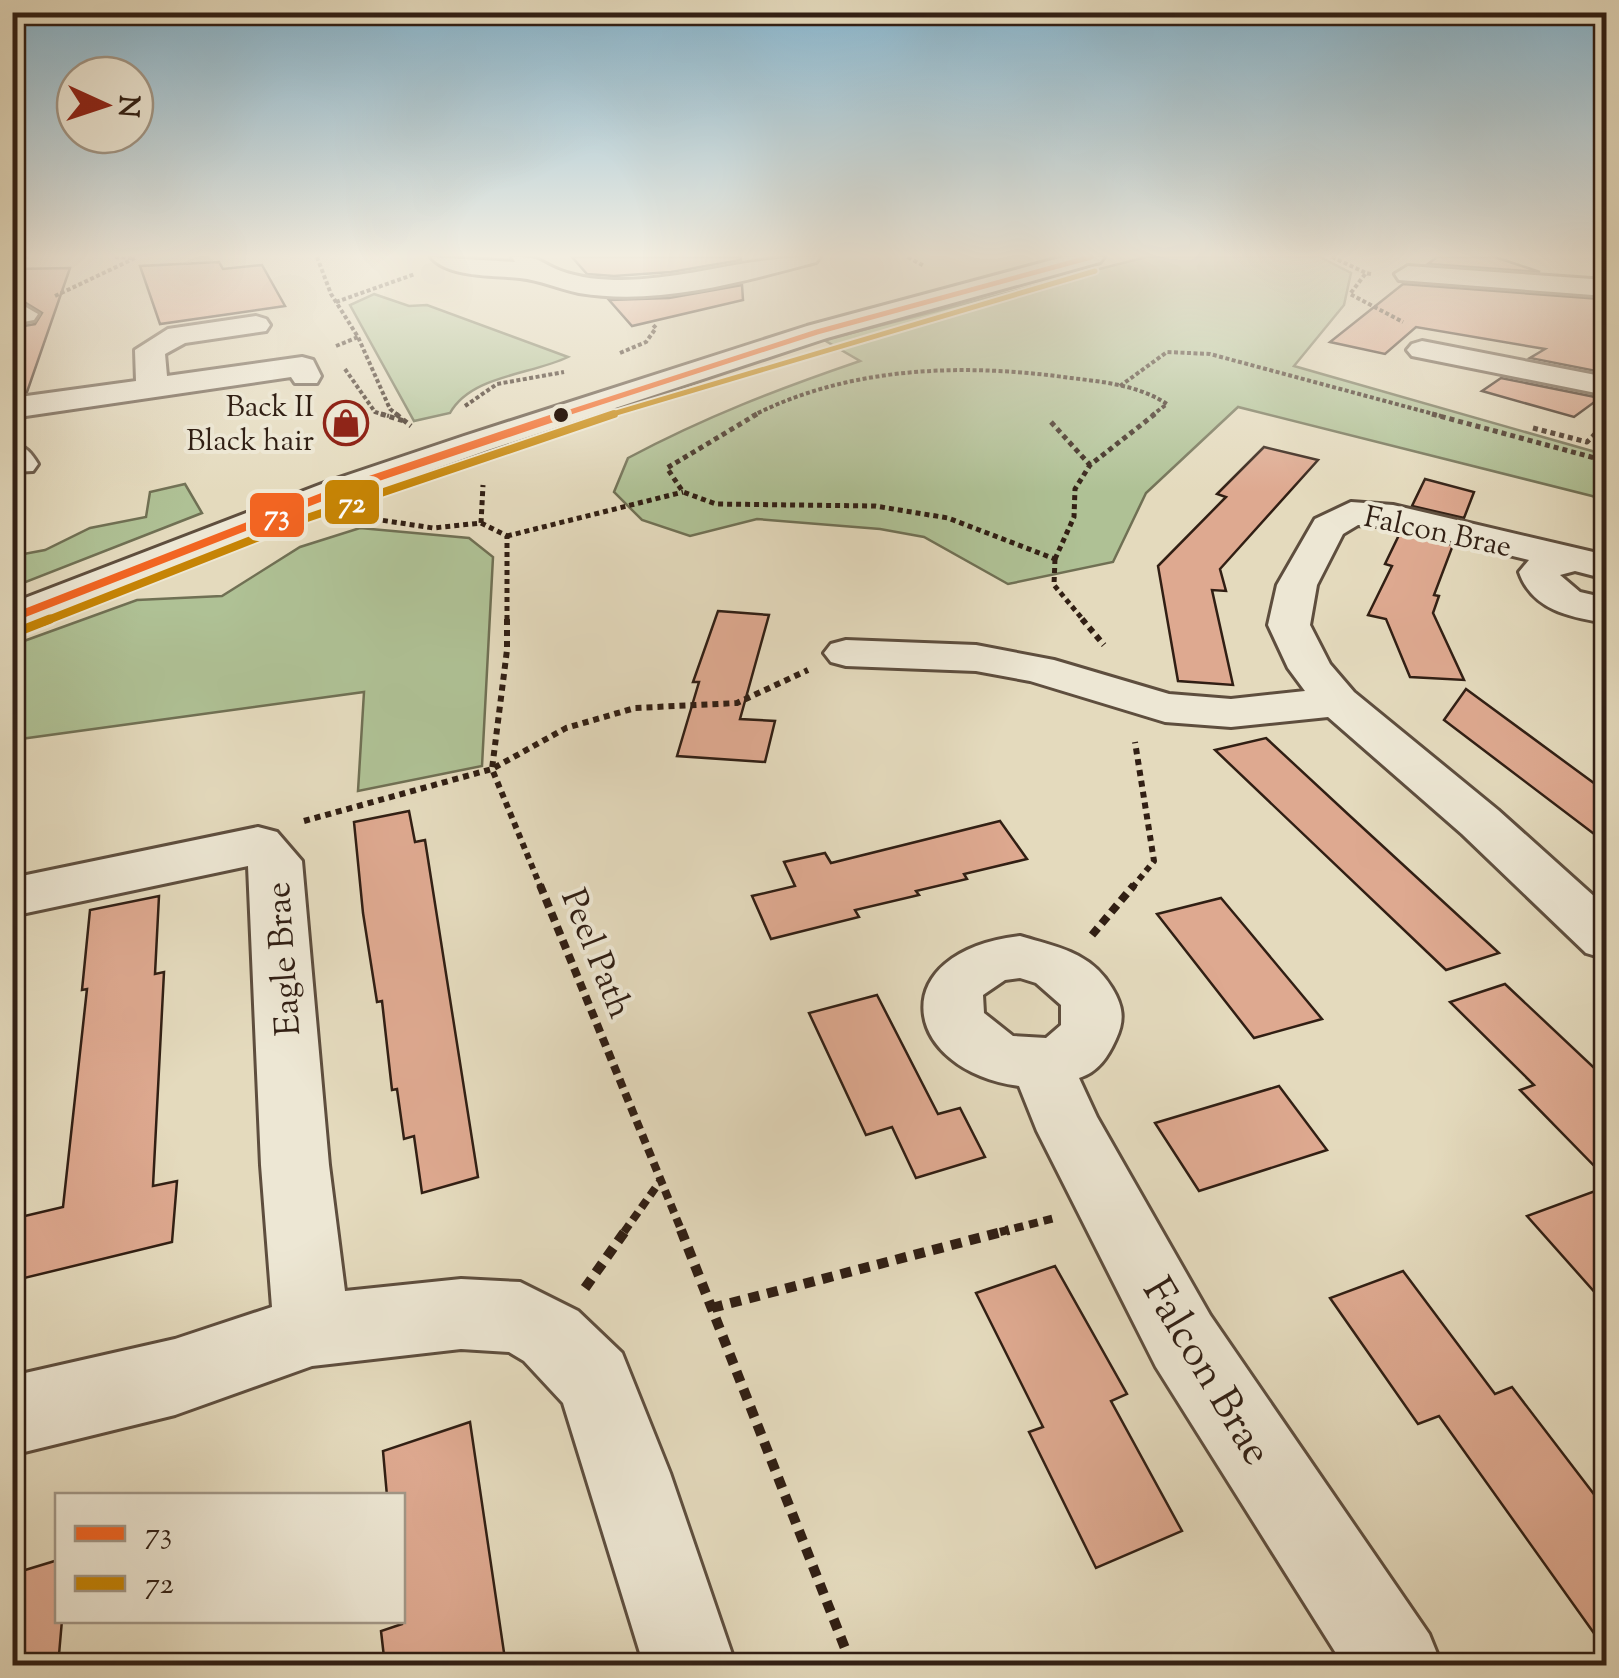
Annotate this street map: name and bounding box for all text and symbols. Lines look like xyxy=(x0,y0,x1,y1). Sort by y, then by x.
north arrow xyxy=(55,55,155,155)
text: N xyxy=(106,94,148,118)
place label: Back II Black hair xyxy=(186,387,314,464)
shop icon: Back II Black hair xyxy=(323,400,369,446)
unlabelled marker xyxy=(551,405,571,425)
line badge: 72 xyxy=(323,478,381,526)
text: 72 xyxy=(339,485,366,525)
line badge: 73 xyxy=(248,491,306,539)
text: 73 xyxy=(264,497,290,537)
street label: Falcon Brae xyxy=(1360,497,1515,570)
street label: Eagle Brae xyxy=(255,880,316,1037)
street label: Peel Path xyxy=(546,882,644,1027)
street label: Falcon Brae xyxy=(1125,1267,1284,1478)
legend xyxy=(55,1493,405,1623)
text: 73 xyxy=(145,1514,172,1557)
text: 72 xyxy=(145,1564,174,1607)

